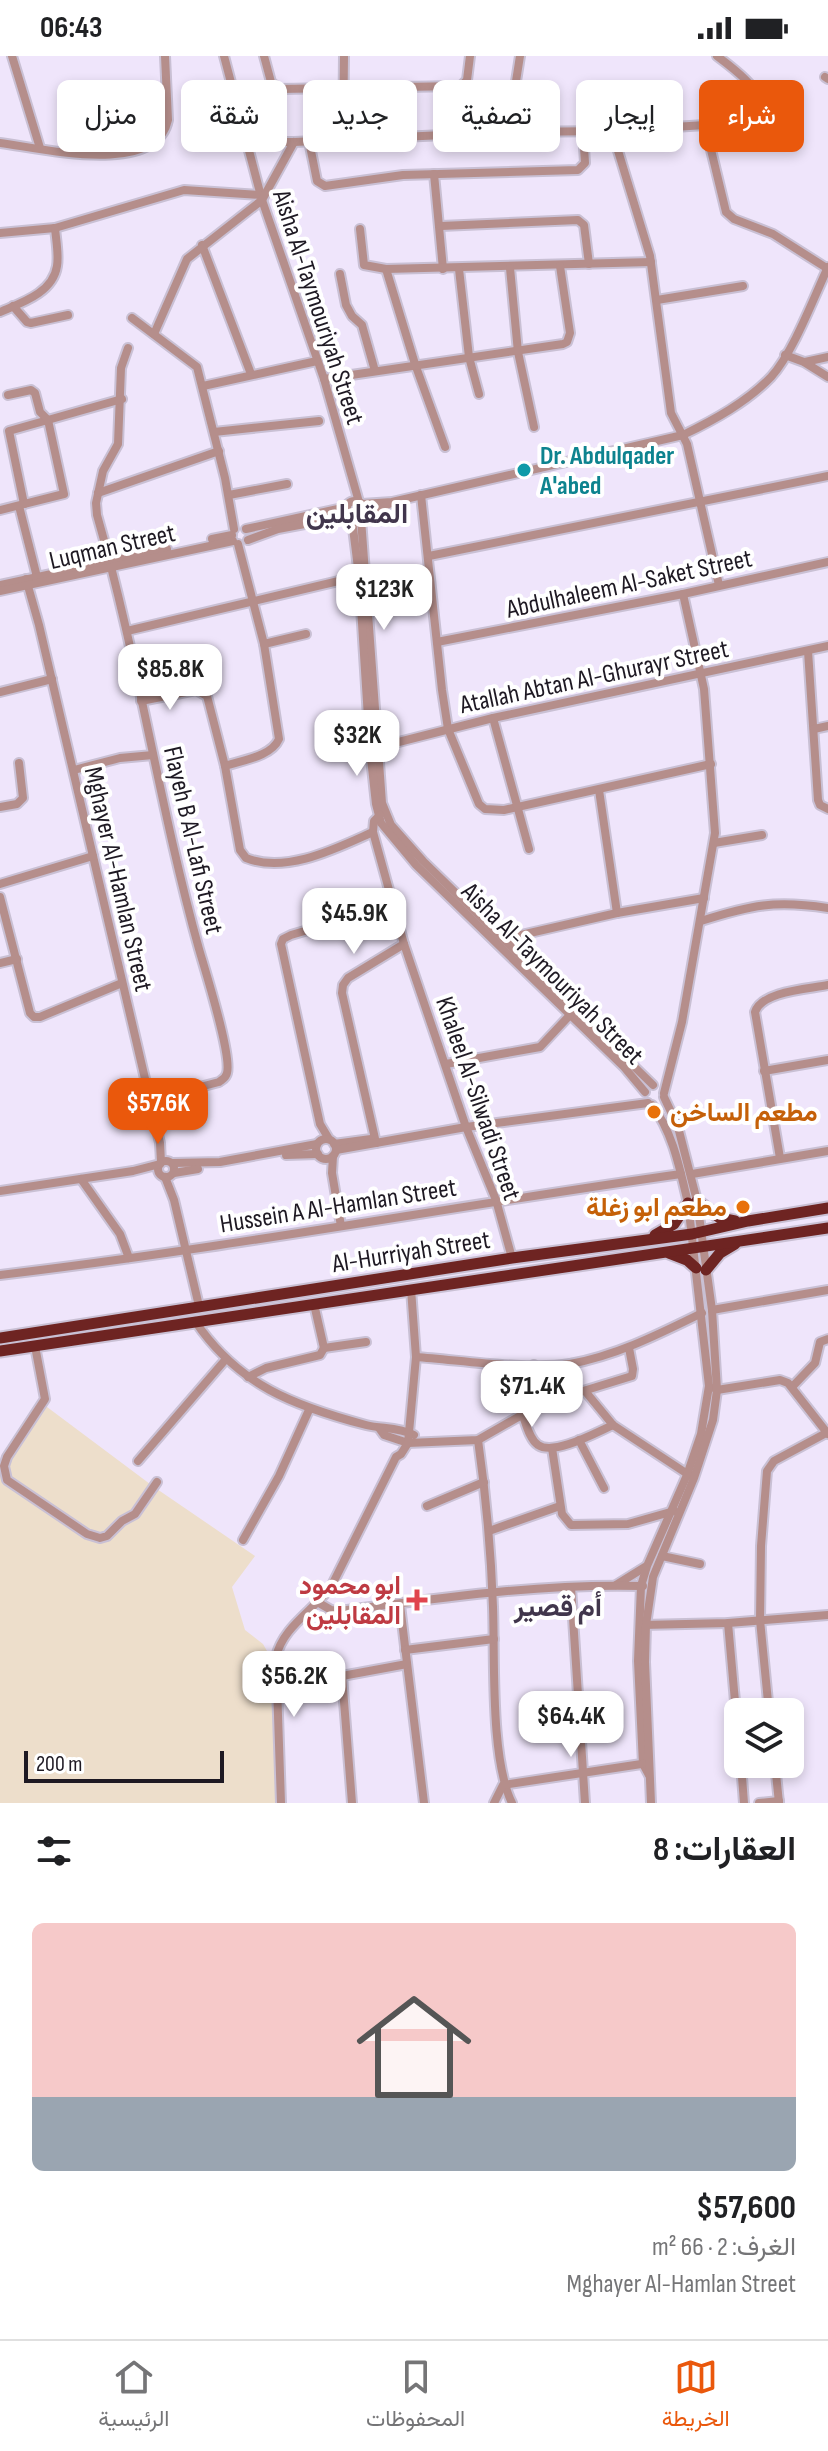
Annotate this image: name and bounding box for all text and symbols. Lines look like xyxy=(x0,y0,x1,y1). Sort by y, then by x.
text: 06:43 xyxy=(40,10,103,46)
chip: منزل xyxy=(57,80,165,152)
chip: شقة xyxy=(181,80,287,152)
chip: جديد xyxy=(303,80,417,152)
chip: تصفية xyxy=(433,80,560,152)
chip: إيجار xyxy=(576,80,683,152)
chip: شراء xyxy=(699,80,804,152)
street label: Aisha Al-Taymouriyah Street xyxy=(265,186,370,428)
place label: Dr. Abdulqader A'abed xyxy=(539,441,674,502)
marker: Dr. Abdulqader A'abed xyxy=(515,461,533,479)
district label: المقابلين xyxy=(306,498,408,531)
street label: Luqman Street xyxy=(46,518,178,577)
street label: Abdulhaleem Al-Saket Street xyxy=(503,543,755,626)
pin: $123K xyxy=(328,564,440,632)
text: $123K xyxy=(354,574,414,605)
street label: Atallah Abtan Al-Ghurayr Street xyxy=(456,634,731,721)
pin: $85.8K xyxy=(105,644,235,712)
text: $85.8K xyxy=(136,654,204,685)
pin: $32K xyxy=(310,710,404,778)
text: $32K xyxy=(332,720,382,751)
street label: Flayeh B Al-Lafi Street xyxy=(156,743,229,937)
street label: Mghayer Al-Hamlan Street xyxy=(77,764,158,995)
street label: Aisha Al-Taymouriyah Street xyxy=(454,876,649,1071)
pin: $45.9K xyxy=(289,888,419,956)
text: $45.9K xyxy=(320,898,388,929)
street label: Khaleel Al-Silwadi Street xyxy=(428,993,527,1204)
pin: $57.6K xyxy=(93,1078,223,1146)
text: $57.6K xyxy=(126,1088,190,1119)
place label: مطعم الساخن xyxy=(670,1098,818,1129)
marker: مطعم الساخن xyxy=(645,1103,663,1121)
street label: Hussein A Al-Hamlan Street xyxy=(218,1172,459,1240)
place label: مطعم ابو زغلة xyxy=(586,1193,727,1224)
marker: مطعم ابو زغلة xyxy=(734,1198,752,1216)
street label: Al-Hurriyah Street xyxy=(329,1225,492,1280)
pin: $71.4K xyxy=(467,1361,597,1429)
text: $71.4K xyxy=(499,1371,565,1402)
place label: ابو محمود المقابلين xyxy=(299,1571,401,1632)
marker: ابو محمود المقابلين xyxy=(408,1591,426,1609)
district label: أم قصير xyxy=(513,1591,602,1625)
pin: $56.2K xyxy=(229,1651,359,1719)
text: $56.2K xyxy=(260,1661,328,1692)
pin: $64.4K xyxy=(506,1691,636,1759)
map controls xyxy=(724,1698,804,1778)
button: layers xyxy=(724,1698,804,1778)
text: $64.4K xyxy=(537,1701,605,1732)
scale bar xyxy=(24,1747,224,1783)
text: 200 m xyxy=(36,1751,82,1778)
icon: filters xyxy=(32,1829,76,1873)
text: العقارات: 8 xyxy=(653,1829,796,1870)
icon: home xyxy=(342,1975,486,2119)
text: $57,600 xyxy=(696,2187,796,2228)
text: الغرف: 2 · 66 m² xyxy=(652,2232,796,2263)
text: Mghayer Al-Hamlan Street xyxy=(567,2269,796,2300)
tab: الرئيسية xyxy=(98,2355,169,2438)
tab: المحفوظات xyxy=(366,2355,465,2438)
tab: الخريطة xyxy=(662,2355,730,2438)

